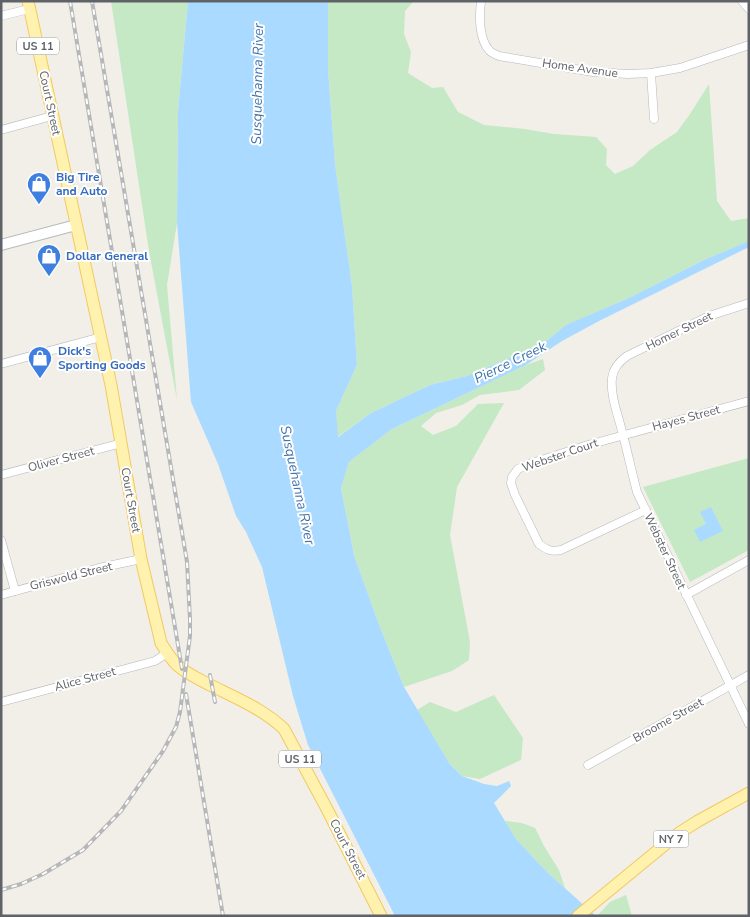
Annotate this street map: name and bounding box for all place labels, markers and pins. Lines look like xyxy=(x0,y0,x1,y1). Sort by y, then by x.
place label: Big Tire and Auto xyxy=(56,169,107,199)
shop icon: Big Tire and Auto xyxy=(26,171,52,205)
shop icon: Dollar General xyxy=(36,243,62,277)
place label: Dollar General xyxy=(66,248,148,264)
place label: Dick's Sporting Goods xyxy=(58,343,146,373)
shop icon: Dick's Sporting Goods xyxy=(27,345,53,379)

